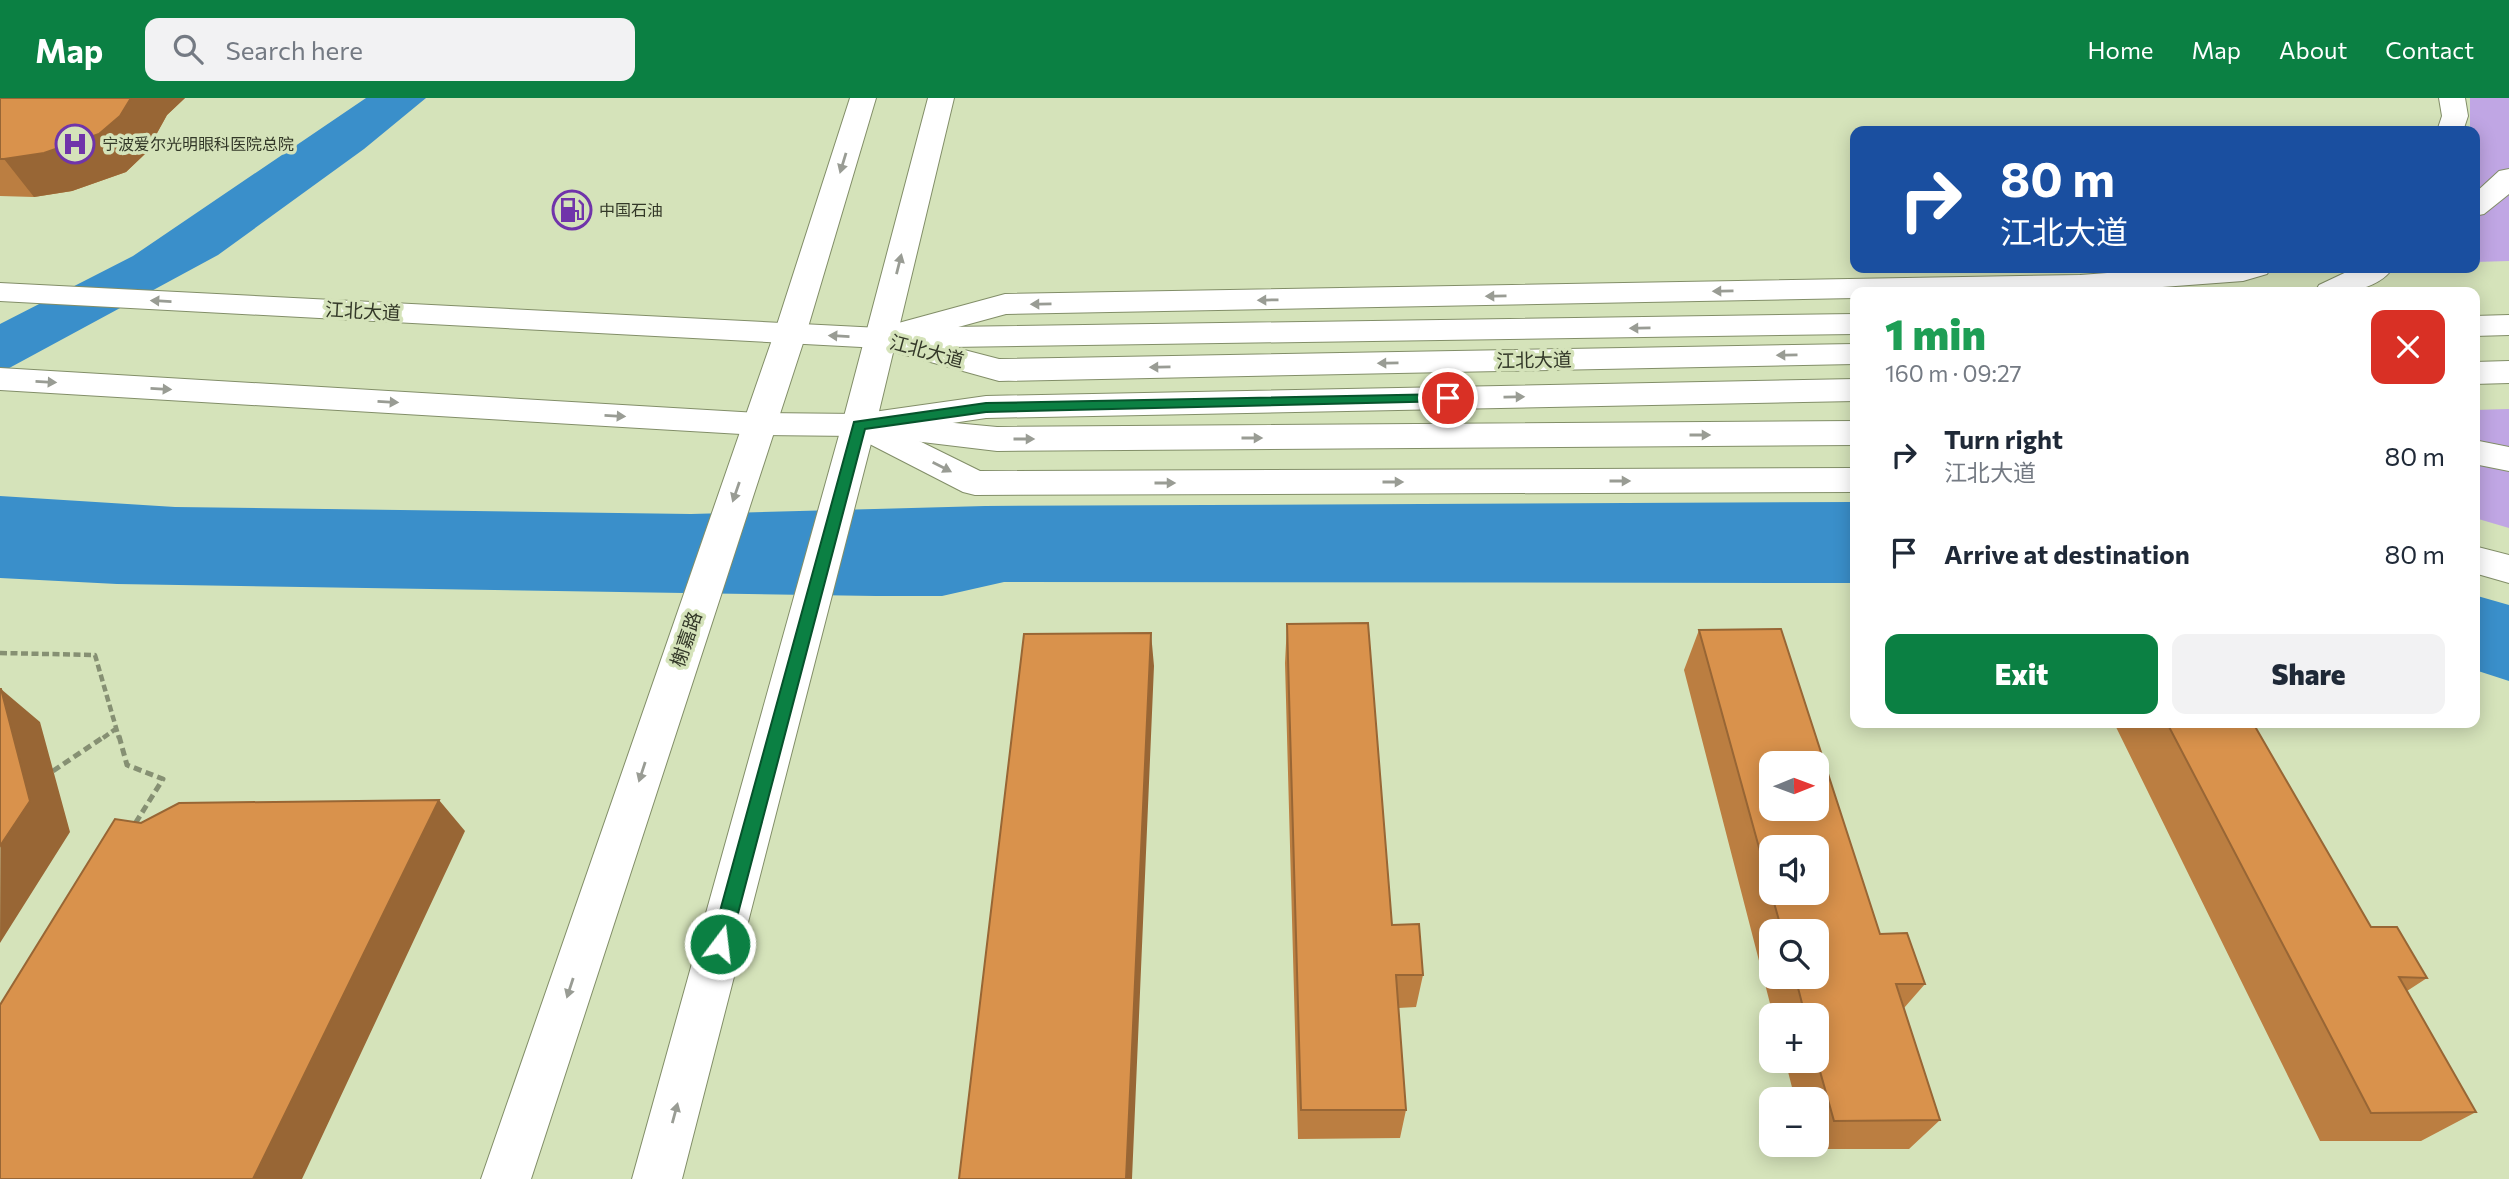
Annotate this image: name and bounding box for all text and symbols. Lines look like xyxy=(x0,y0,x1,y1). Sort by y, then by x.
search box xyxy=(145,18,635,81)
text: Map xyxy=(35,29,103,70)
icon: search xyxy=(169,30,207,68)
text: Search here xyxy=(225,34,363,65)
text: Home xyxy=(2088,35,2154,64)
text: Map xyxy=(2192,35,2241,64)
text: About xyxy=(2279,35,2347,64)
text: Contact xyxy=(2385,35,2474,64)
hospital icon: 宁波爱尔光明眼科医院总院 xyxy=(54,123,96,165)
place label: 宁波爱尔光明眼科医院总院 xyxy=(102,134,294,153)
text: 80 m xyxy=(2000,147,2115,207)
one-way arrow xyxy=(837,153,847,174)
icon: right xyxy=(1885,154,1976,245)
fuel station icon: 中国石油 xyxy=(551,189,593,231)
place label: 中国石油 xyxy=(599,200,663,219)
text: 江北大道 xyxy=(2000,211,2128,251)
one-way arrow xyxy=(894,252,905,274)
one-way arrow xyxy=(1712,286,1734,297)
one-way arrow xyxy=(1484,290,1506,302)
one-way arrow xyxy=(1257,294,1279,306)
one-way arrow xyxy=(149,295,171,306)
street label: 江北大道 xyxy=(324,297,402,324)
one-way arrow xyxy=(1029,298,1051,309)
text: 1 min xyxy=(1885,307,1986,359)
button: close xyxy=(2371,310,2445,384)
one-way arrow xyxy=(1629,322,1651,334)
one-way arrow xyxy=(828,330,850,341)
street label: 江北大道 xyxy=(887,330,967,371)
street label: 江北大道 xyxy=(1496,347,1572,372)
one-way arrow xyxy=(1776,349,1798,361)
one-way arrow xyxy=(1377,357,1399,368)
text: 160 m · 09:27 xyxy=(1885,359,2022,387)
one-way arrow xyxy=(1149,361,1171,373)
pin xyxy=(1418,368,1478,428)
one-way arrow xyxy=(36,377,58,388)
icon: arrive xyxy=(1429,379,1467,417)
one-way arrow xyxy=(150,384,172,395)
one-way arrow xyxy=(1503,391,1525,403)
one-way arrow xyxy=(377,397,399,408)
one-way arrow xyxy=(604,411,626,422)
text: Turn right xyxy=(1944,423,2063,454)
one-way arrow xyxy=(1689,429,1711,440)
one-way arrow xyxy=(1241,432,1263,444)
one-way arrow xyxy=(1014,433,1036,445)
icon: right xyxy=(1885,436,1923,474)
text: 80 m xyxy=(2385,440,2445,471)
text: 江北大道 xyxy=(1944,458,2036,486)
one-way arrow xyxy=(932,461,952,472)
one-way arrow xyxy=(1610,475,1632,487)
one-way arrow xyxy=(1382,476,1404,488)
one-way arrow xyxy=(1155,477,1177,489)
one-way arrow xyxy=(730,481,741,502)
icon: arrive xyxy=(1885,534,1923,572)
text: Arrive at destination xyxy=(1944,538,2190,569)
text: 80 m xyxy=(2385,538,2445,569)
street label: 榭嘉路 xyxy=(665,608,706,670)
button: Exit xyxy=(1885,634,2158,714)
button: Share xyxy=(2172,634,2445,714)
north arrow xyxy=(1759,751,1829,821)
map controls xyxy=(1759,751,1829,1157)
one-way arrow xyxy=(636,762,647,783)
button: sound xyxy=(1759,835,1829,905)
position arrow xyxy=(683,907,757,981)
button: search xyxy=(1759,919,1829,989)
one-way arrow xyxy=(564,978,575,999)
button: + xyxy=(1759,1003,1829,1073)
button: − xyxy=(1759,1087,1829,1157)
one-way arrow xyxy=(670,1102,681,1124)

